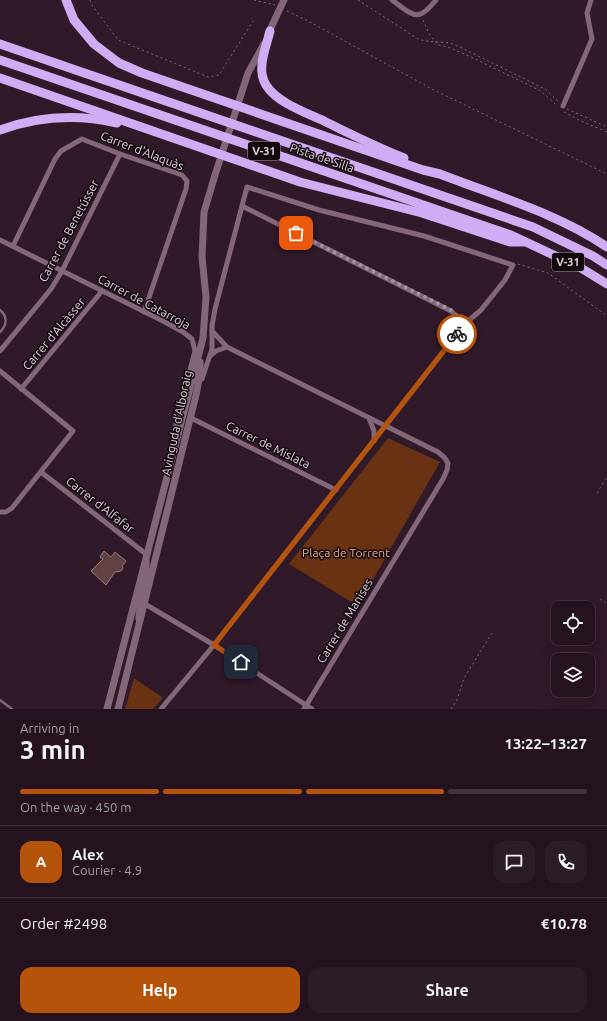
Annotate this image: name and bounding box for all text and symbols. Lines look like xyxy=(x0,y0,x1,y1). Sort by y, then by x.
street label: Carrer d'Alaquàs xyxy=(99,129,186,172)
street label: Pista de Silla xyxy=(288,140,356,175)
road number: V-31 xyxy=(248,142,280,160)
street label: Carrer de Benetússer xyxy=(36,177,101,284)
pin xyxy=(279,216,313,250)
icon: bag xyxy=(285,222,307,244)
road number: V-31 xyxy=(552,253,584,271)
street label: Carrer de Catarroja xyxy=(96,272,193,331)
street label: Carrer d'Alcàsser xyxy=(20,295,88,372)
courier xyxy=(437,314,477,354)
icon: bike xyxy=(446,323,468,345)
street label: Avinguda d’Alboraig xyxy=(159,369,194,477)
street label: Carrer de Mislata xyxy=(224,419,312,470)
street label: Carrer d'Alfafar xyxy=(64,474,137,535)
park label: Plaça de Torrent xyxy=(302,546,390,559)
street label: Carrer de Manises xyxy=(314,576,375,665)
map controls xyxy=(551,601,595,697)
button: locate xyxy=(551,601,595,645)
pin xyxy=(224,645,258,679)
icon: home xyxy=(230,651,252,673)
button: layers xyxy=(551,653,595,697)
text: Arriving in xyxy=(20,721,79,735)
text: 3 min xyxy=(20,735,86,764)
text: 13:22–13:27 xyxy=(504,735,587,752)
text: On the way · 450 m xyxy=(20,800,132,814)
button: chat xyxy=(493,841,535,883)
button: phone xyxy=(545,841,587,883)
text: Alex xyxy=(72,846,104,863)
text: A xyxy=(36,853,46,870)
text: Courier · 4.9 xyxy=(72,863,142,877)
text: Order #2498 xyxy=(20,915,107,932)
text: €10.78 xyxy=(541,915,587,932)
button: Help xyxy=(20,967,300,1013)
button: Share xyxy=(308,967,587,1013)

